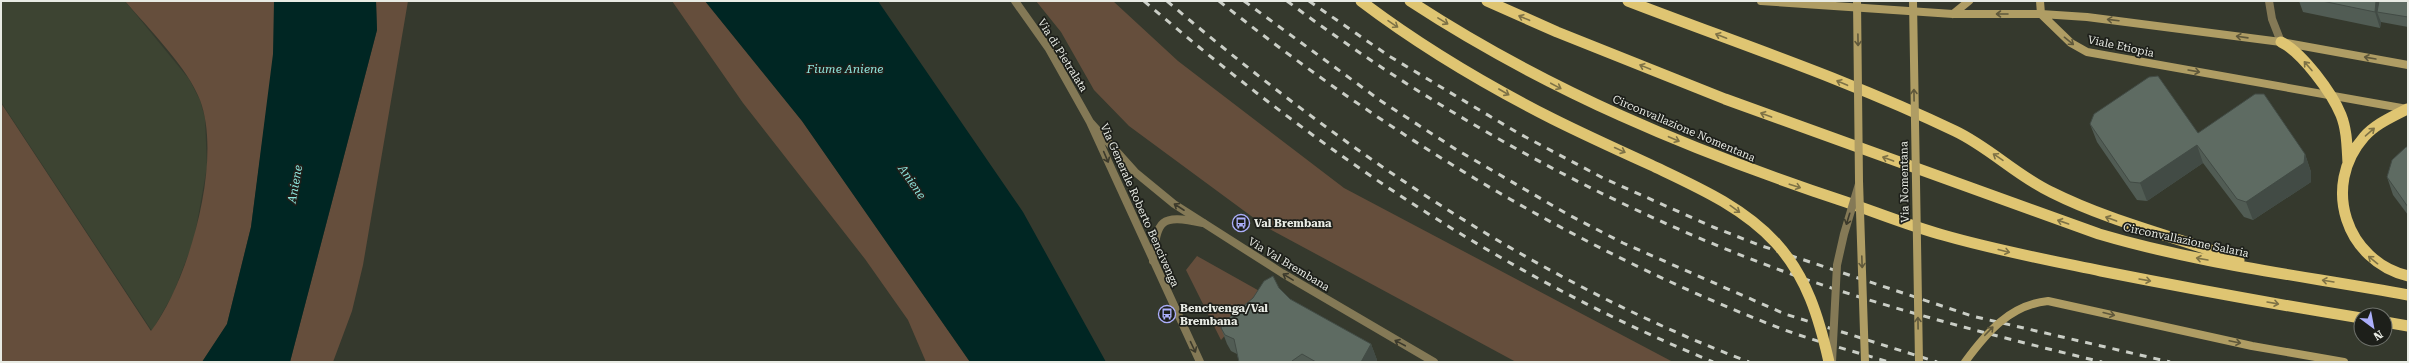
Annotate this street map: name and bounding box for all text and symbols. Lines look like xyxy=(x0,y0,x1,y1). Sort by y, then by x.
one-way arrow xyxy=(1996,10,2009,18)
one-way arrow xyxy=(1519,14,1531,22)
street label: Via di Pietralata xyxy=(1035,16,1090,94)
one-way arrow xyxy=(2107,16,2120,24)
one-way arrow xyxy=(1437,18,1449,26)
one-way arrow xyxy=(1387,20,1398,28)
one-way arrow xyxy=(1716,32,1728,40)
one-way arrow xyxy=(1854,33,1862,46)
street label: Viale Etiopia xyxy=(2087,33,2155,60)
one-way arrow xyxy=(2236,33,2249,41)
one-way arrow xyxy=(2064,36,2075,45)
one-way arrow xyxy=(2364,54,2377,62)
one-way arrow xyxy=(2303,61,2312,71)
water label: Fiume Aniene xyxy=(806,62,883,76)
one-way arrow xyxy=(1639,63,1651,71)
one-way arrow xyxy=(2187,67,2200,75)
one-way arrow xyxy=(1837,79,1849,87)
one-way arrow xyxy=(1549,83,1561,90)
one-way arrow xyxy=(1498,88,1510,96)
one-way arrow xyxy=(1910,89,1918,102)
street label: Circonvallazione Nomentana xyxy=(1611,92,1757,164)
one-way arrow xyxy=(1760,110,1772,118)
street label: Via Generale Roberto Bencivenga xyxy=(1097,121,1182,289)
one-way arrow xyxy=(2365,127,2375,136)
one-way arrow xyxy=(1668,136,1680,143)
street label: Via Nomentana xyxy=(1897,141,1912,223)
one-way arrow xyxy=(1613,147,1625,154)
one-way arrow xyxy=(1103,151,1110,163)
one-way arrow xyxy=(1992,153,2003,161)
one-way arrow xyxy=(1882,155,1894,163)
water label: Aniene xyxy=(895,161,929,202)
water label: Aniene xyxy=(285,164,305,205)
one-way arrow xyxy=(1789,183,1802,190)
one-way arrow xyxy=(1173,203,1184,211)
one-way arrow xyxy=(1730,205,1741,213)
one-way arrow xyxy=(1844,212,1851,225)
bus stop icon: Val Brembana xyxy=(1231,213,1251,233)
one-way arrow xyxy=(2105,215,2118,222)
place label: Val Brembana xyxy=(1254,217,1332,230)
one-way arrow xyxy=(2057,218,2070,225)
street label: Circonvallazione Salaria xyxy=(2122,221,2250,260)
street label: Via Val Brembana xyxy=(1246,235,1332,294)
one-way arrow xyxy=(1997,247,2010,255)
one-way arrow xyxy=(2196,254,2209,262)
one-way arrow xyxy=(1858,255,1866,268)
one-way arrow xyxy=(2368,256,2379,264)
one-way arrow xyxy=(1282,272,1294,280)
one-way arrow xyxy=(2138,276,2151,284)
one-way arrow xyxy=(2322,277,2335,285)
one-way arrow xyxy=(2266,300,2279,308)
place label: Bencivenga/Val Brembana xyxy=(1180,302,1268,328)
bus stop icon: Bencivenga/Val Brembana xyxy=(1157,304,1177,324)
north arrow xyxy=(2353,307,2393,347)
one-way arrow xyxy=(2102,311,2115,318)
one-way arrow xyxy=(1914,317,1922,330)
one-way arrow xyxy=(1984,326,1994,336)
text: N xyxy=(2371,327,2385,343)
one-way arrow xyxy=(1394,339,1406,347)
one-way arrow xyxy=(2228,339,2241,347)
one-way arrow xyxy=(1190,341,1197,353)

